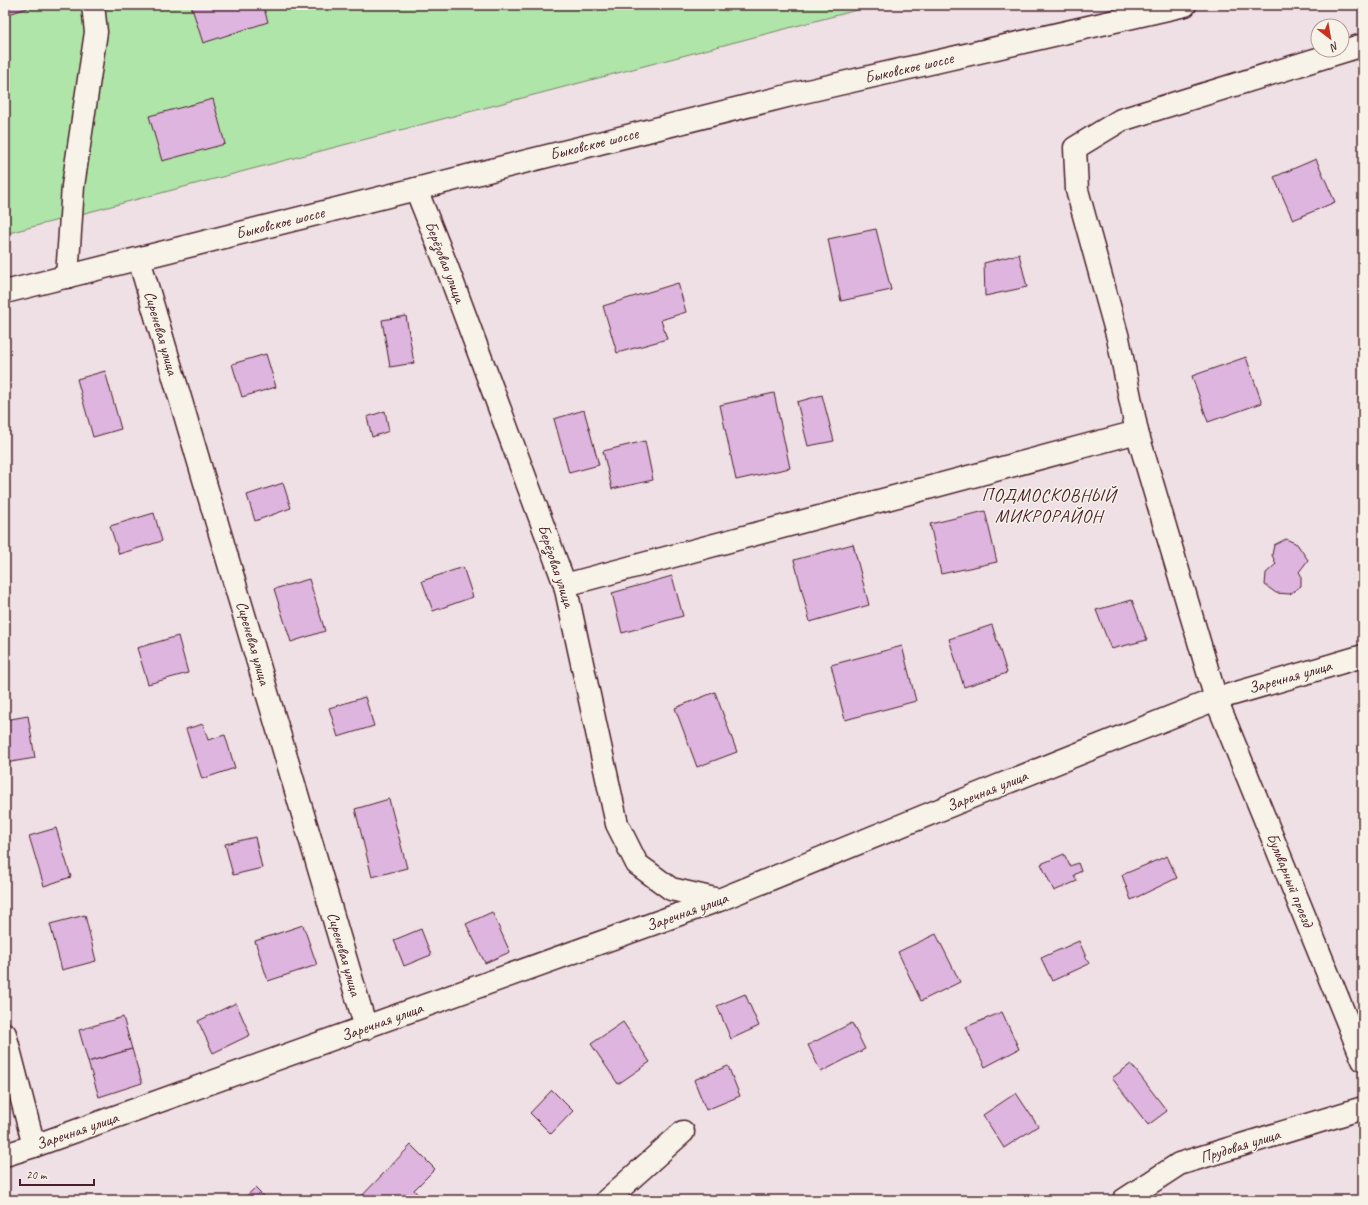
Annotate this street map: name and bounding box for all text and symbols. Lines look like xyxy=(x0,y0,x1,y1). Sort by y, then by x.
north arrow xyxy=(1310,18,1350,58)
text: N xyxy=(1327,39,1342,55)
street label: Быковское шоссе xyxy=(863,48,957,88)
street label: Быковское шоссе xyxy=(548,123,642,165)
street label: Быковское шоссе xyxy=(234,202,328,244)
street label: Берёзовая улица xyxy=(420,218,470,307)
street label: Сиреневая улица xyxy=(139,289,183,379)
district label: ПОДМОСКОВНЫЙ МИКРОРАЙОН xyxy=(982,484,1118,527)
street label: Берёзовая улица xyxy=(533,522,579,611)
street label: Сиреневая улица xyxy=(231,599,275,689)
street label: Заречная улица xyxy=(1246,655,1335,698)
street label: Заречная улица xyxy=(944,765,1031,816)
street label: Бульварный проезд xyxy=(1262,830,1318,931)
street label: Заречная улица xyxy=(643,888,732,936)
street label: Сиреневая улица xyxy=(322,910,366,1000)
street label: Заречная улица xyxy=(338,998,427,1046)
street label: Заречная улица xyxy=(33,1107,122,1154)
street label: Прудовая улица xyxy=(1198,1124,1283,1168)
scale bar xyxy=(20,1161,94,1187)
text: 20 m xyxy=(26,1167,48,1183)

